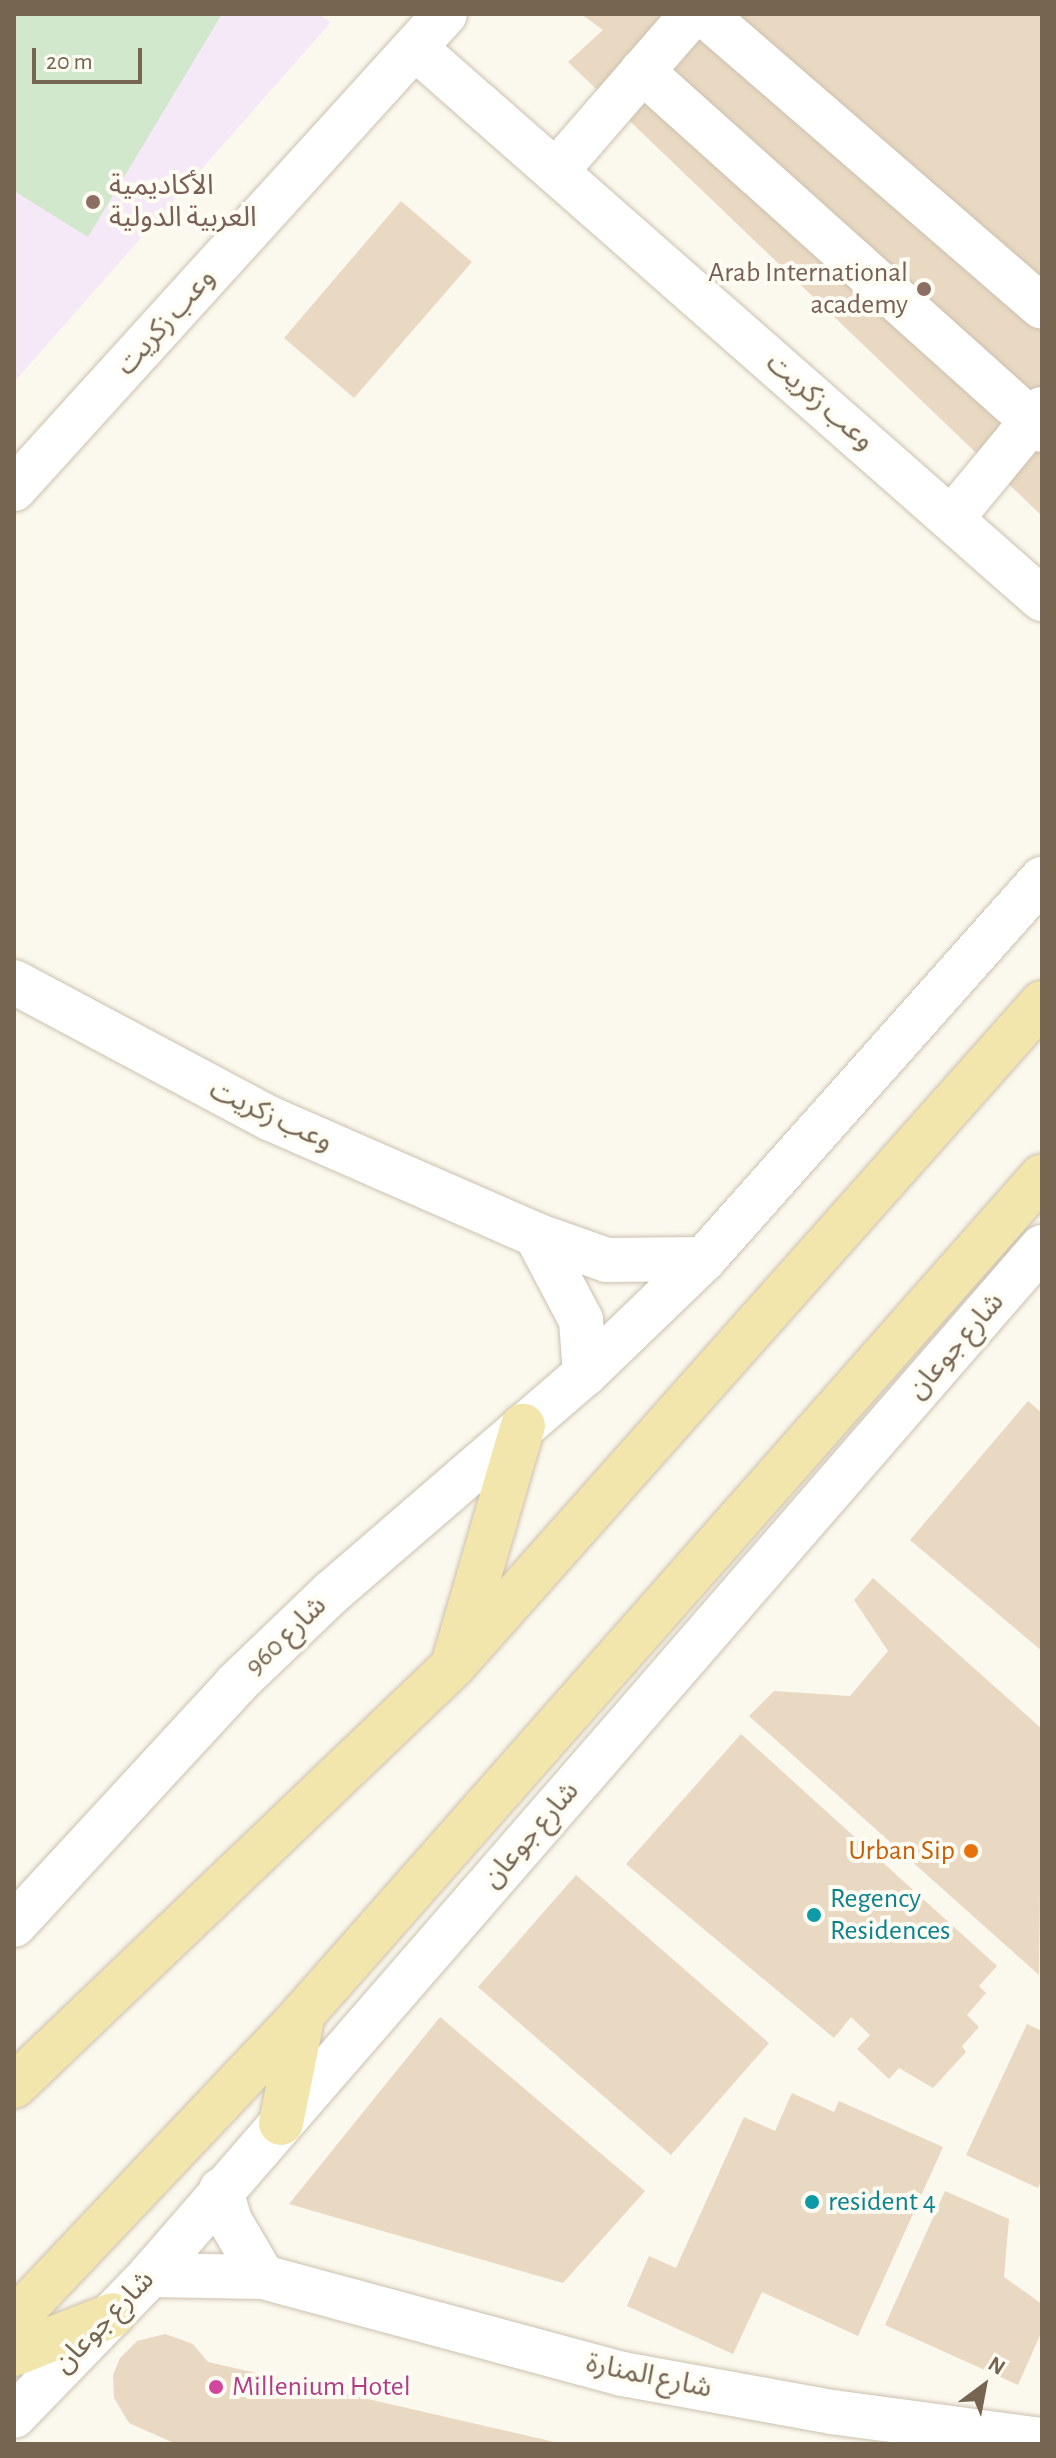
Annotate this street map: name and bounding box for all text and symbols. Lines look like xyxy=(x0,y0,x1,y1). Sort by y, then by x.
scale bar xyxy=(36,32,146,82)
text: 20 m xyxy=(46,50,93,74)
place label: الأكاديمية العربية الدولية xyxy=(109,169,257,235)
marker: الأكاديمية العربية الدولية xyxy=(84,193,102,211)
place label: Arab International academy xyxy=(708,256,908,322)
street label: وعب زكريت xyxy=(109,262,223,382)
marker: Arab International academy xyxy=(915,280,933,298)
street label: وعب زكريت xyxy=(759,346,881,458)
street label: وعب زكريت xyxy=(204,1073,338,1159)
street label: شارع جوعان xyxy=(901,1286,1011,1406)
street label: شارع 960 xyxy=(238,1589,334,1683)
street label: شارع جوعان xyxy=(476,1775,586,1895)
place label: Urban Sip xyxy=(849,1834,955,1868)
marker: Urban Sip xyxy=(962,1842,980,1860)
place label: Regency Residences xyxy=(830,1882,950,1948)
marker: Regency Residences xyxy=(805,1906,823,1924)
place label: resident 4 xyxy=(828,2185,936,2219)
marker: resident 4 xyxy=(803,2193,821,2211)
street label: شارع جوعان xyxy=(47,2263,161,2381)
street label: شارع المنارة xyxy=(583,2346,715,2406)
north arrow xyxy=(944,2346,1024,2426)
text: N xyxy=(984,2352,1009,2379)
place label: Millenium Hotel xyxy=(232,2370,411,2404)
marker: Millenium Hotel xyxy=(207,2378,225,2396)

